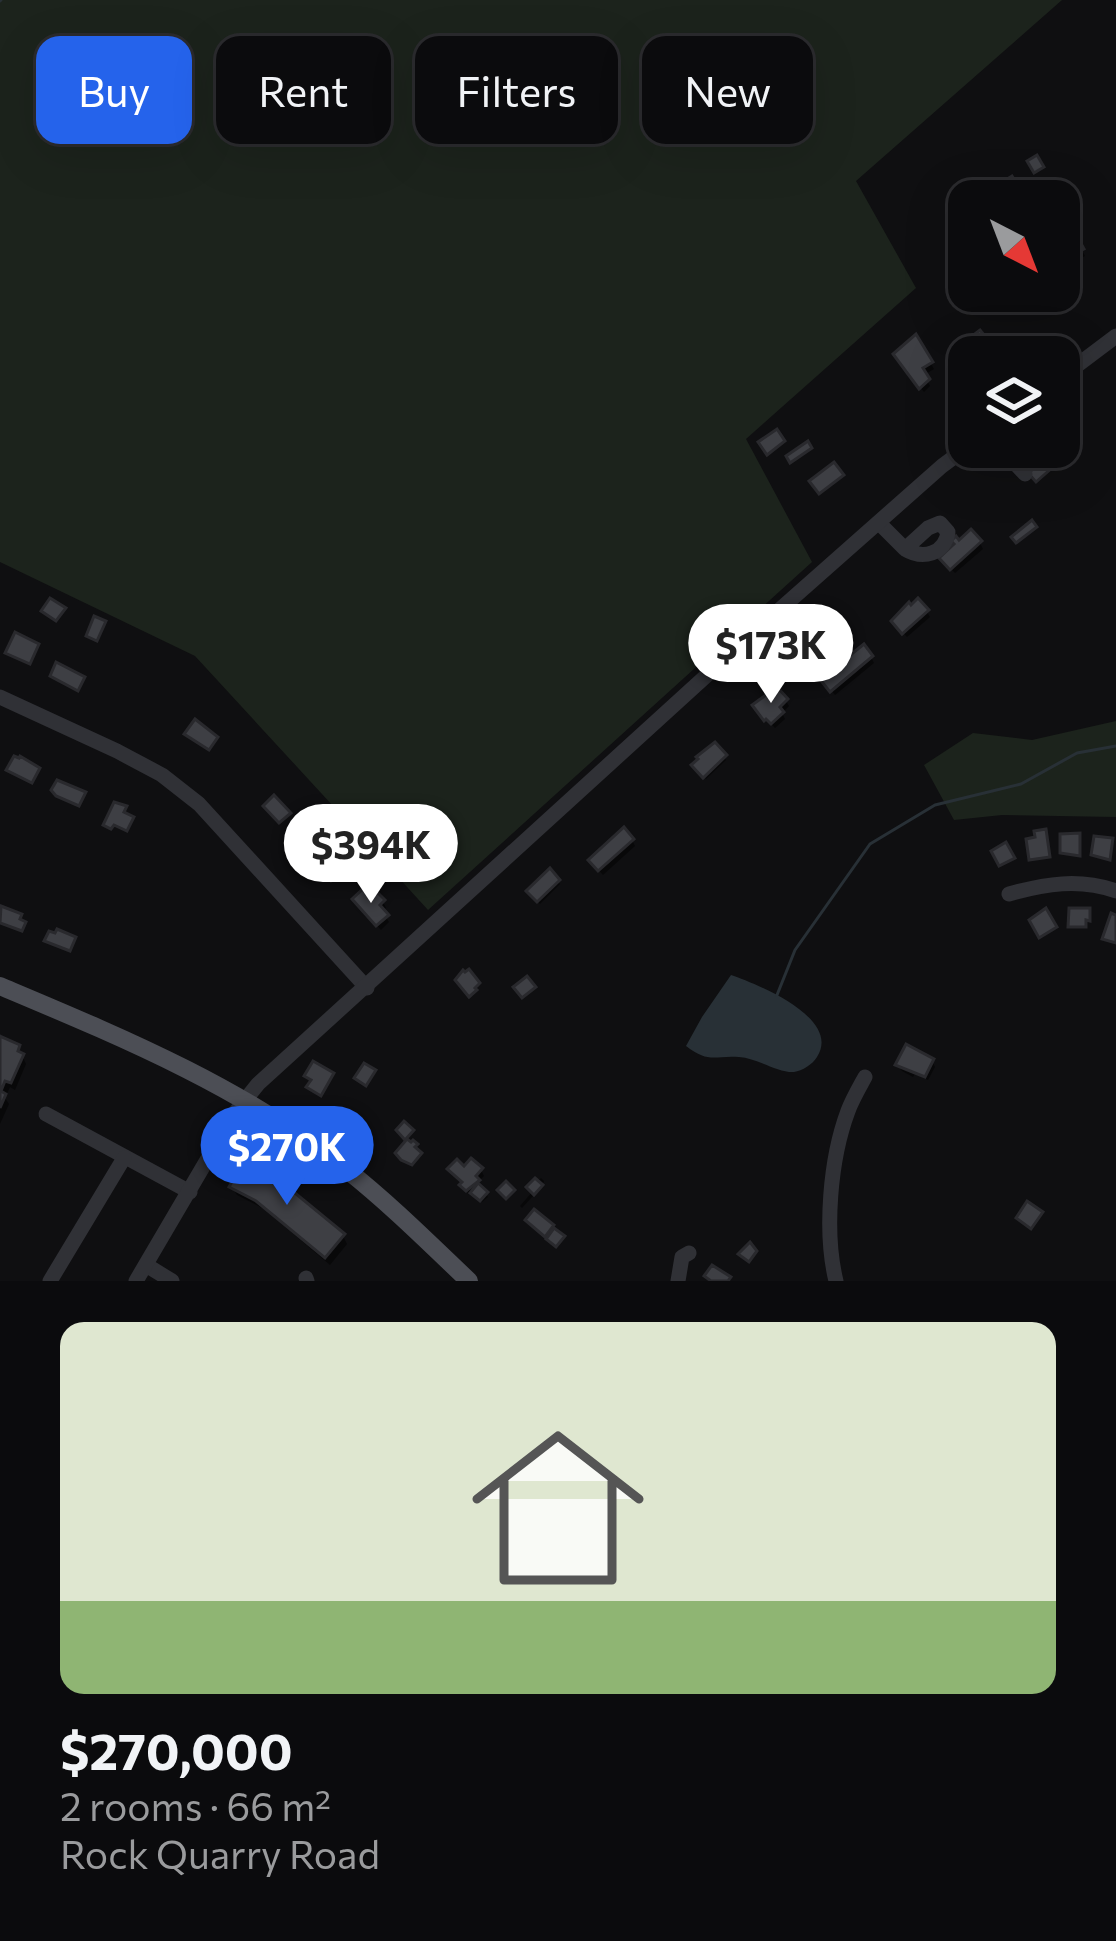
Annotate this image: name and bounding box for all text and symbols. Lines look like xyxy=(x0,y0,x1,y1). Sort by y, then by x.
chip: Buy xyxy=(36,36,192,144)
chip: Rent xyxy=(216,36,391,144)
chip: Filters xyxy=(415,36,618,144)
chip: New xyxy=(642,36,813,144)
north arrow xyxy=(948,180,1080,312)
map controls xyxy=(948,180,1080,468)
button: layers xyxy=(948,336,1080,468)
pin: $173K xyxy=(687,604,855,706)
text: $173K xyxy=(715,619,827,667)
pin: $394K xyxy=(287,804,455,906)
text: $394K xyxy=(311,819,431,867)
pin: $270K xyxy=(203,1106,371,1208)
text: $270K xyxy=(228,1121,346,1169)
icon: home xyxy=(450,1400,666,1616)
text: $270,000 xyxy=(60,1718,293,1781)
text: 2 rooms · 66 m² xyxy=(60,1781,331,1829)
text: Rock Quarry Road xyxy=(60,1829,380,1877)

